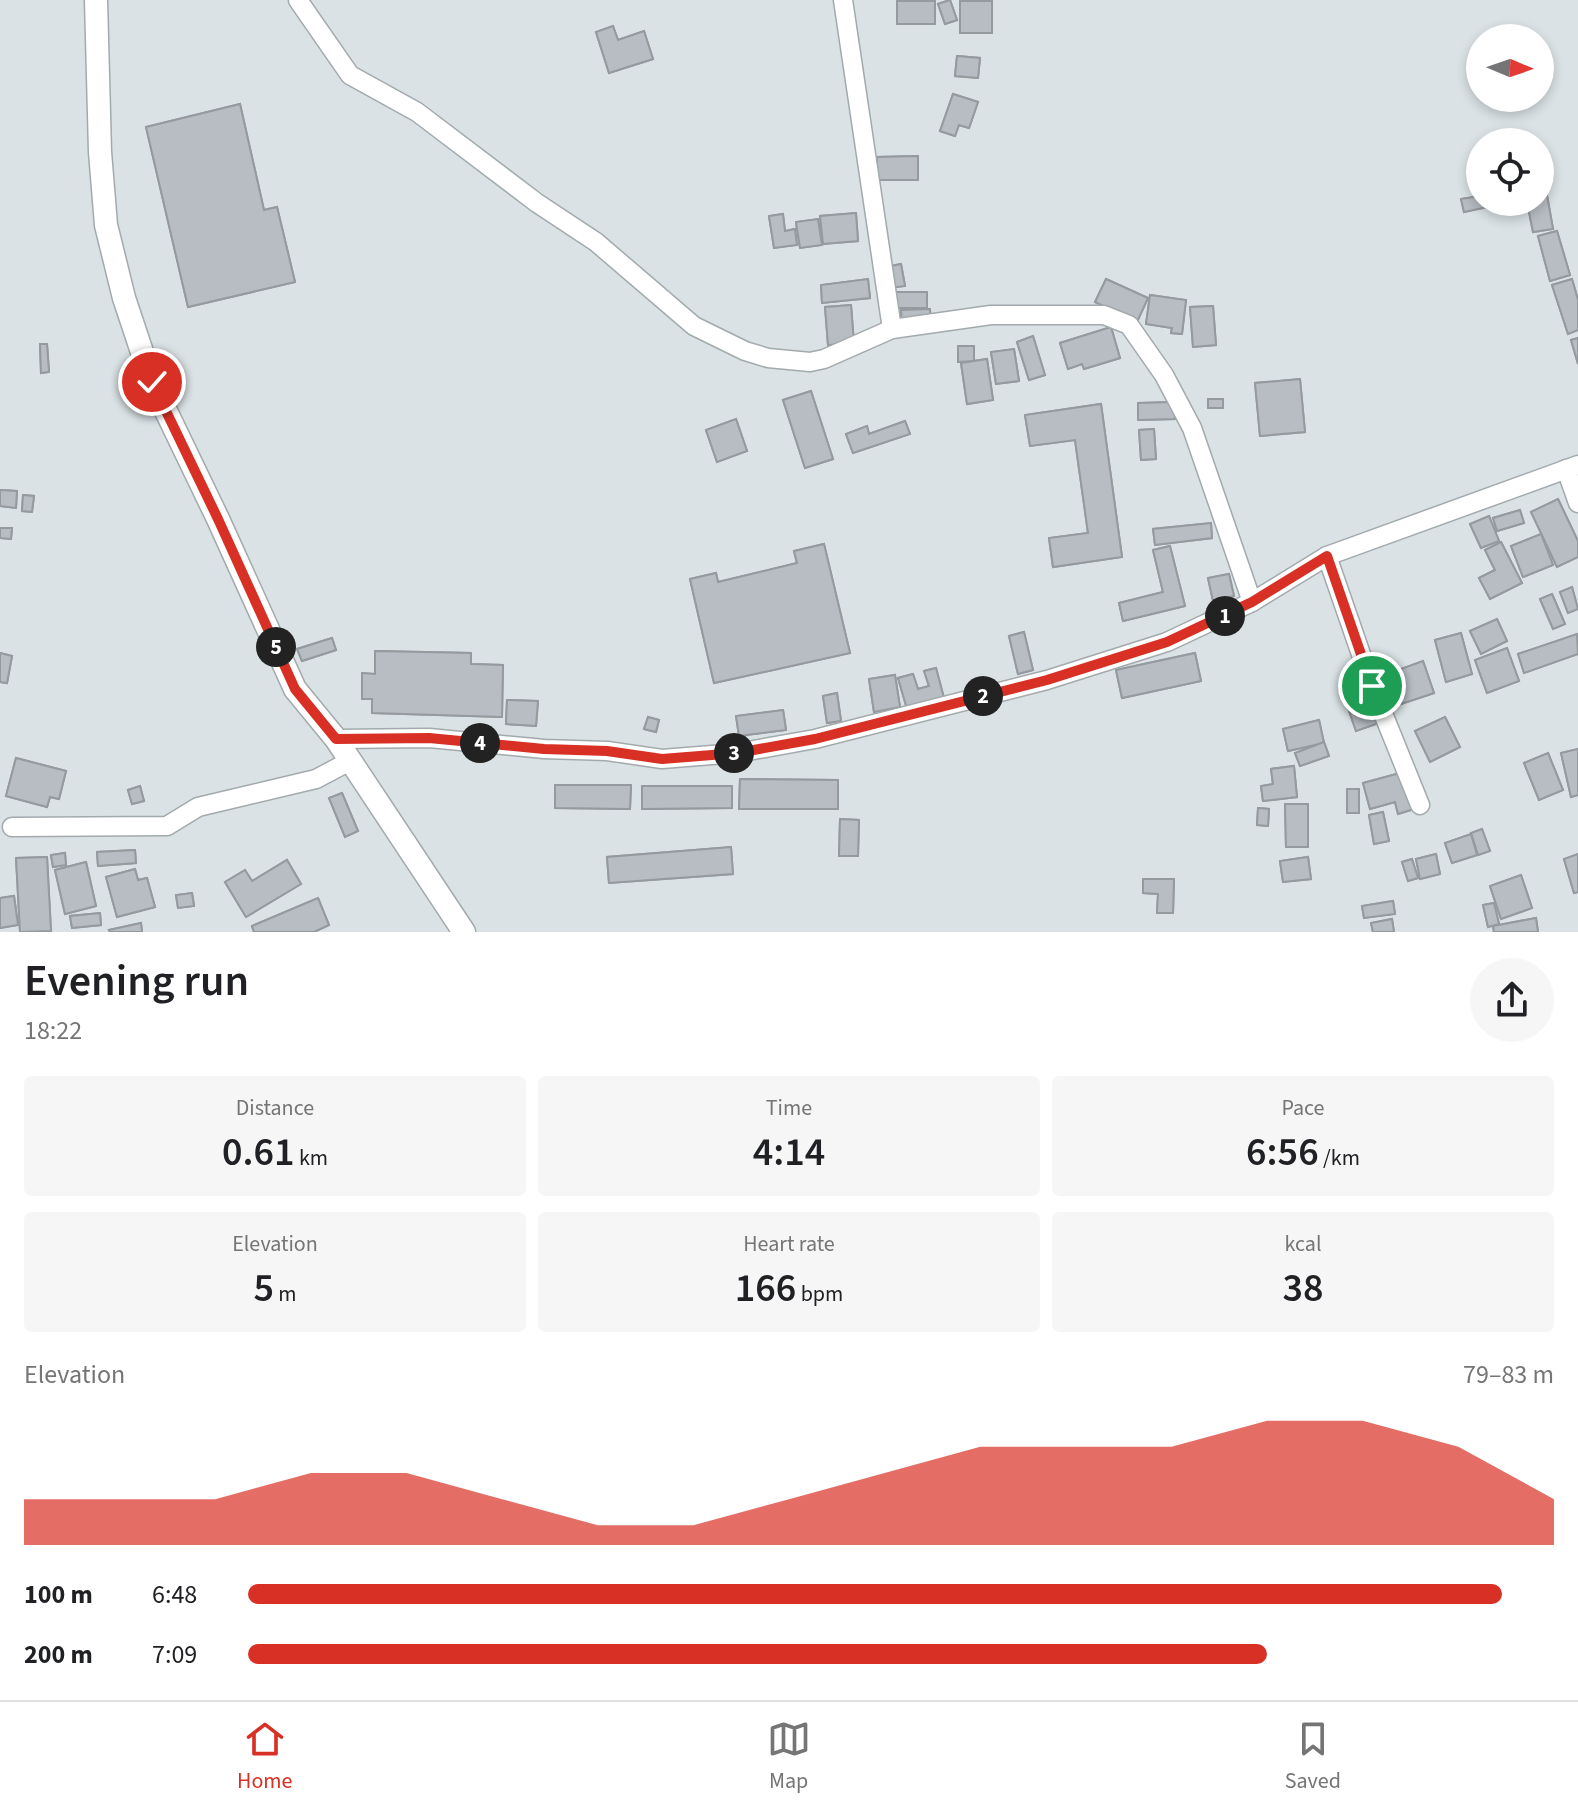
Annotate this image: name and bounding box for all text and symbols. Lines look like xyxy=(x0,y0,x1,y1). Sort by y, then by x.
north arrow xyxy=(1466,24,1554,112)
map controls xyxy=(1466,24,1554,216)
button: locate xyxy=(1466,128,1554,216)
pin xyxy=(118,348,186,416)
icon: check xyxy=(130,360,174,404)
pin: 1 xyxy=(1205,596,1245,636)
text: 1 xyxy=(1219,600,1231,632)
pin: 5 xyxy=(256,627,296,667)
text: 5 xyxy=(270,631,282,663)
pin xyxy=(1338,652,1406,720)
icon: arrive xyxy=(1350,664,1394,708)
pin: 2 xyxy=(963,676,1003,716)
text: 2 xyxy=(977,680,989,712)
pin: 4 xyxy=(460,723,500,763)
text: 4 xyxy=(474,727,486,759)
pin: 3 xyxy=(714,733,754,773)
text: 3 xyxy=(728,737,740,769)
text: Evening run xyxy=(24,950,249,1013)
button: share xyxy=(1470,958,1554,1042)
text: 18:22 xyxy=(24,1012,82,1049)
text: Distance xyxy=(236,1092,314,1124)
text: Time xyxy=(766,1092,812,1124)
text: Pace xyxy=(1281,1092,1325,1124)
text: 0.61 xyxy=(222,1124,295,1181)
text: 4:14 xyxy=(753,1124,825,1181)
text: 6:56 xyxy=(1246,1124,1319,1181)
text: km xyxy=(295,1142,328,1174)
text: /km xyxy=(1319,1142,1360,1174)
text: Elevation xyxy=(232,1228,318,1260)
text: Heart rate xyxy=(743,1228,835,1260)
text: kcal xyxy=(1284,1228,1322,1260)
text: 5 xyxy=(253,1260,274,1317)
text: 166 xyxy=(735,1260,796,1317)
text: 38 xyxy=(1282,1260,1324,1317)
text: m xyxy=(274,1278,297,1310)
text: bpm xyxy=(796,1278,843,1310)
text: Elevation xyxy=(24,1356,125,1393)
text: 79–83 m xyxy=(1463,1356,1554,1393)
text: 100 m xyxy=(24,1576,93,1613)
text: 6:48 xyxy=(152,1576,197,1613)
text: 200 m xyxy=(24,1636,93,1673)
text: 7:09 xyxy=(152,1636,197,1673)
tab: Home xyxy=(237,1717,292,1797)
tab: Map xyxy=(767,1717,811,1797)
tab: Saved xyxy=(1285,1717,1341,1797)

